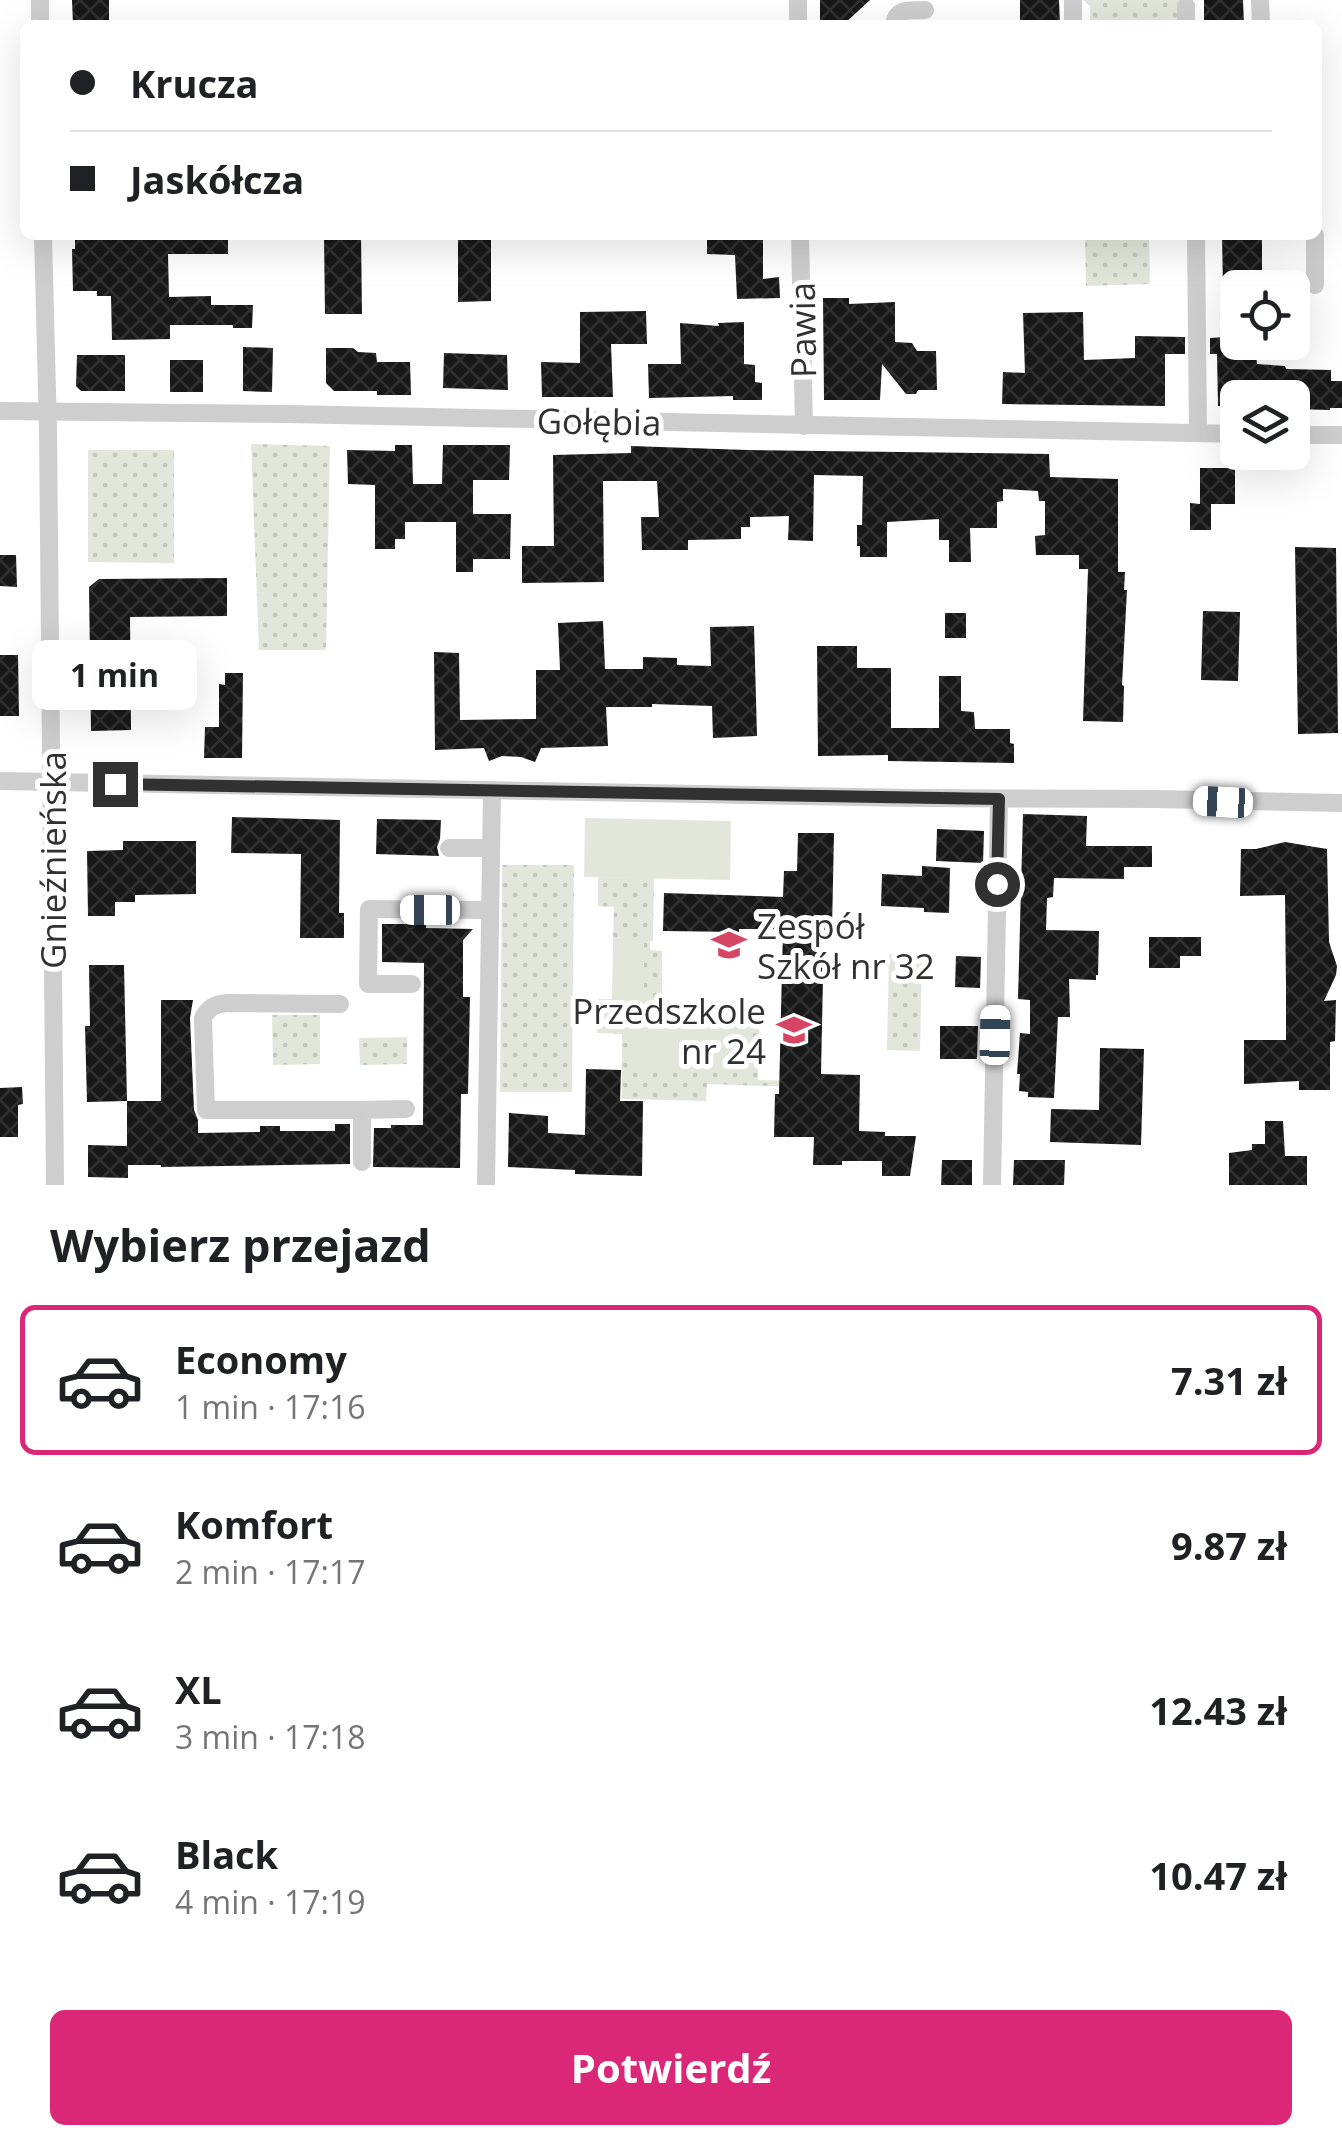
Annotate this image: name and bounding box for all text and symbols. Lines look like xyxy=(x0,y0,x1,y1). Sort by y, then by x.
text: Krucza xyxy=(130,57,259,109)
text: Jaskółcza xyxy=(130,153,304,205)
map controls xyxy=(1220,270,1310,470)
button: locate xyxy=(1220,270,1310,360)
street label: Pawia xyxy=(778,282,826,378)
button: layers xyxy=(1220,380,1310,470)
street label: Gołębia xyxy=(536,396,662,446)
callout: 1 min xyxy=(32,639,198,709)
text: 1 min xyxy=(70,653,159,696)
street label: Gnieźnieńska xyxy=(29,751,76,969)
route end xyxy=(93,762,138,807)
car xyxy=(1192,785,1254,819)
route start xyxy=(975,862,1020,907)
car xyxy=(400,895,460,925)
place label: Zespół Szkół nr 32 xyxy=(757,902,935,989)
school or university icon: Zespół Szkół nr 32 xyxy=(710,926,748,964)
place label: Przedszkole nr 24 xyxy=(572,987,766,1074)
car xyxy=(979,1005,1011,1065)
school or university icon: Przedszkole nr 24 xyxy=(775,1011,813,1049)
text: Wybierz przejazd xyxy=(50,1214,431,1275)
text: Economy xyxy=(175,1333,347,1385)
icon: car xyxy=(55,1335,145,1425)
text: 7.31 zł xyxy=(1171,1354,1287,1406)
text: 1 min · 17:16 xyxy=(175,1385,366,1428)
text: Komfort xyxy=(175,1498,333,1550)
icon: car xyxy=(55,1500,145,1590)
text: 9.87 zł xyxy=(1171,1519,1287,1571)
text: 2 min · 17:17 xyxy=(175,1550,366,1593)
text: XL xyxy=(175,1663,222,1715)
icon: car xyxy=(55,1665,145,1755)
text: 12.43 zł xyxy=(1149,1684,1287,1736)
text: 3 min · 17:18 xyxy=(175,1715,366,1758)
text: Black xyxy=(175,1828,278,1880)
icon: car xyxy=(55,1830,145,1920)
text: 10.47 zł xyxy=(1149,1849,1287,1901)
text: 4 min · 17:19 xyxy=(175,1880,366,1923)
button: Potwierdź xyxy=(50,2010,1292,2125)

